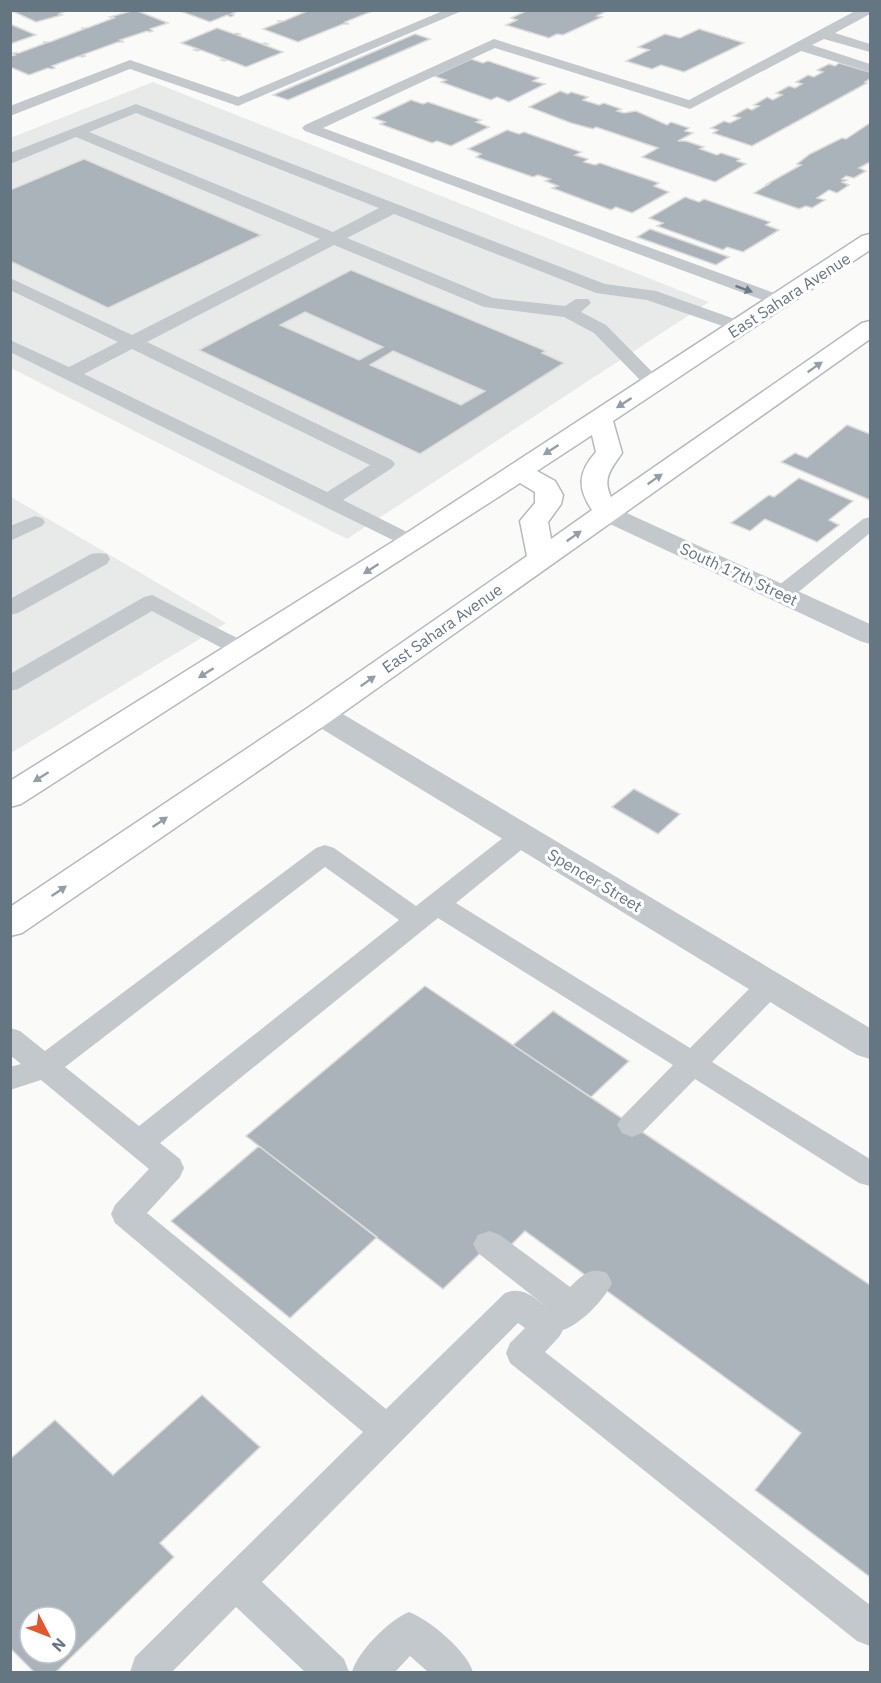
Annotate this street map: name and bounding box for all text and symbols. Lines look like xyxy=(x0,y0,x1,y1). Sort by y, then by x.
street label: East Sahara Avenue xyxy=(724,248,854,342)
one-way arrow xyxy=(735,284,753,294)
one-way arrow xyxy=(807,362,823,373)
one-way arrow xyxy=(616,397,632,409)
one-way arrow xyxy=(543,445,560,456)
one-way arrow xyxy=(647,473,663,485)
one-way arrow xyxy=(566,530,582,542)
street label: South 17th Street xyxy=(677,538,801,610)
one-way arrow xyxy=(362,563,379,574)
street label: East Sahara Avenue xyxy=(378,579,506,677)
one-way arrow xyxy=(198,668,214,679)
one-way arrow xyxy=(359,675,375,687)
one-way arrow xyxy=(33,771,49,782)
one-way arrow xyxy=(152,817,168,828)
street label: Spencer Street xyxy=(544,844,646,916)
one-way arrow xyxy=(51,886,67,897)
north arrow xyxy=(18,1605,78,1665)
text: N xyxy=(48,1634,70,1656)

